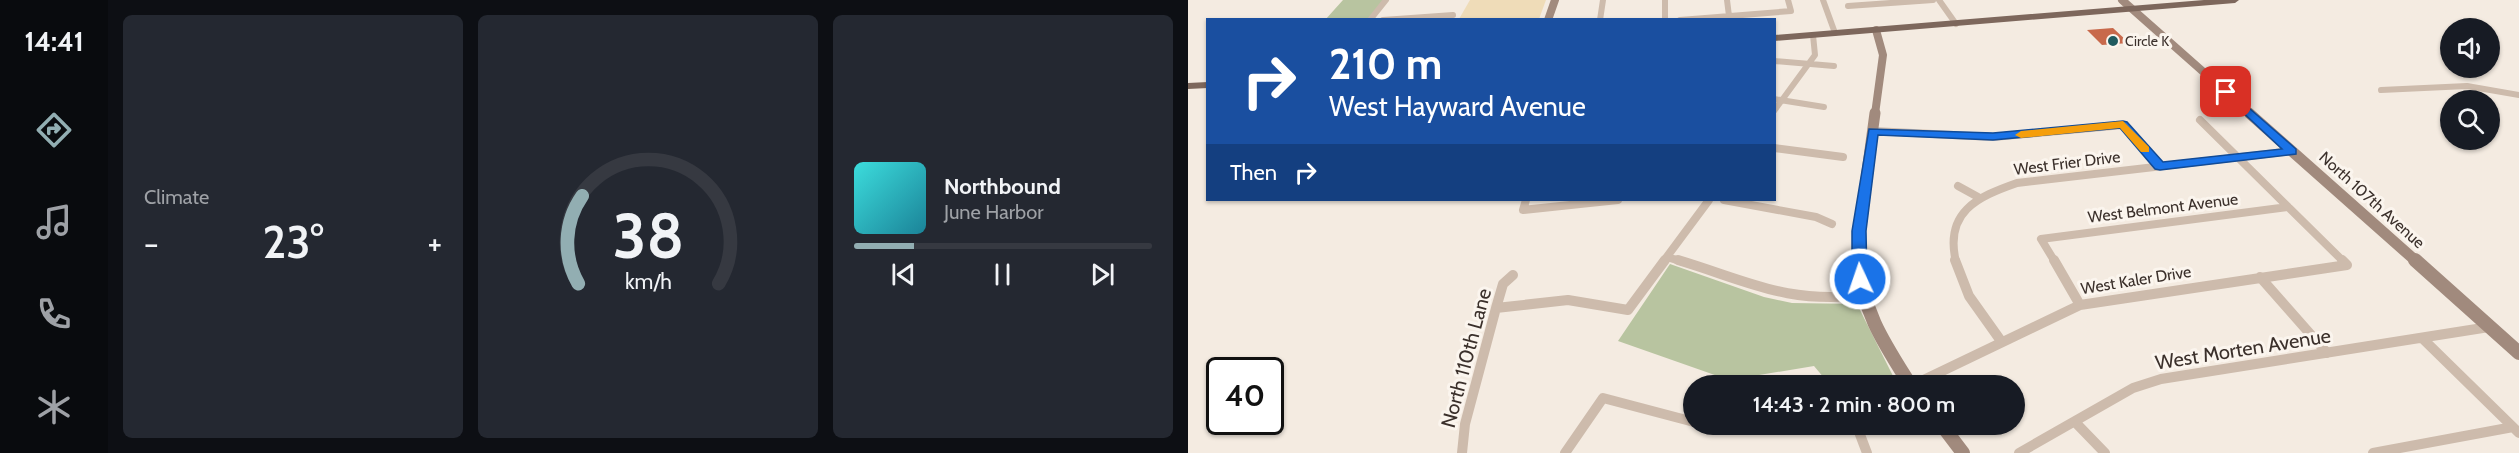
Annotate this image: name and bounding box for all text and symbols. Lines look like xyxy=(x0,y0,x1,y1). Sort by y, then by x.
map controls xyxy=(2440,18,2500,150)
button: sound xyxy=(2440,18,2500,78)
text: 14:41 xyxy=(24,25,84,58)
place label: Circle K xyxy=(2125,32,2169,50)
marker: Circle K xyxy=(2106,34,2120,48)
text: 210 m xyxy=(1329,38,1442,90)
icon: right xyxy=(1230,42,1308,120)
pin xyxy=(2200,66,2251,117)
icon: arrive xyxy=(2209,75,2242,108)
text: West Hayward Avenue xyxy=(1329,90,1586,123)
button: search xyxy=(2440,90,2500,150)
icon: directions xyxy=(33,109,75,151)
street label: West Frier Drive xyxy=(2013,147,2121,179)
street label: North 107th Avenue xyxy=(2315,148,2429,252)
icon: right xyxy=(1289,156,1322,189)
text: Then xyxy=(1230,159,1277,186)
text: Northbound xyxy=(944,173,1061,200)
text: Climate xyxy=(144,185,209,209)
street label: West Belmont Avenue xyxy=(2087,189,2239,227)
text: 38 xyxy=(612,198,684,274)
text: June Harbor xyxy=(944,200,1044,224)
icon: music xyxy=(33,201,75,243)
text: 23° xyxy=(262,215,324,269)
text: − xyxy=(144,223,159,263)
text: + xyxy=(427,223,442,263)
position arrow xyxy=(1828,247,1892,311)
icon: previous xyxy=(887,258,920,291)
icon: pause xyxy=(986,258,1019,291)
icon: next xyxy=(1086,258,1119,291)
street label: West Kaler Drive xyxy=(2079,262,2193,298)
text: km/h xyxy=(625,268,671,294)
street label: North 110th Lane xyxy=(1436,286,1496,430)
icon: phone xyxy=(33,293,75,335)
street label: West Morten Avenue xyxy=(2154,323,2332,375)
speed limit sign: 40 xyxy=(1206,357,1284,435)
icon: climate xyxy=(33,386,75,428)
text: 14:43 · 2 min · 800 m xyxy=(1753,391,1955,418)

